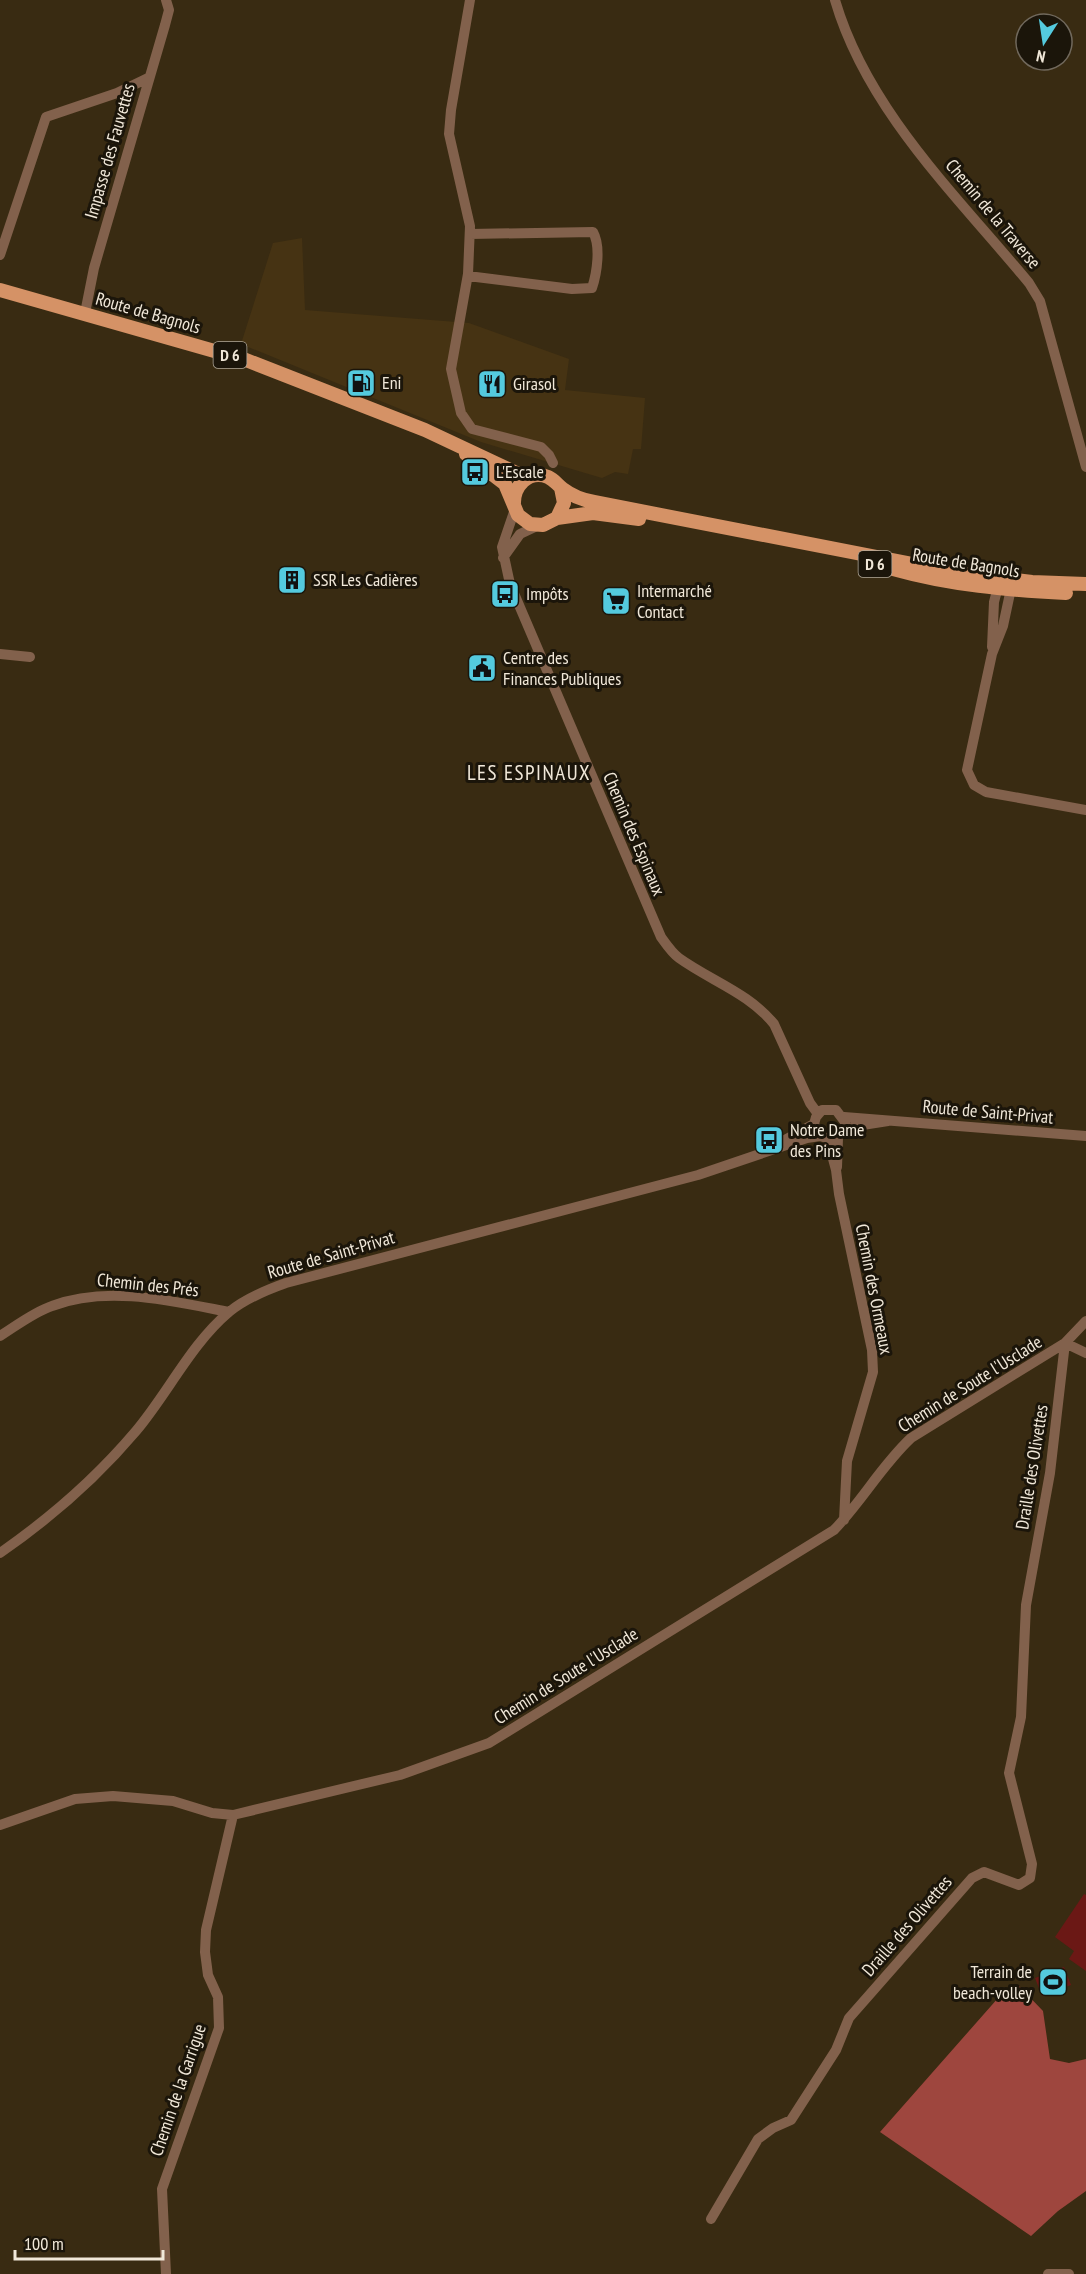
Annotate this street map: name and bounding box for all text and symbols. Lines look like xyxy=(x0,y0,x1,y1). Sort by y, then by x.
north arrow xyxy=(1014,12,1074,72)
text: N xyxy=(1035,46,1047,67)
street label: Impasse des Fauvettes xyxy=(79,81,140,221)
street label: Chemin de la Traverse xyxy=(941,154,1046,273)
street label: Route de Bagnols xyxy=(93,287,203,338)
road number: D 6 xyxy=(214,342,246,368)
fuel station icon: Eni xyxy=(345,367,377,399)
restaurant icon: Girasol xyxy=(476,368,508,400)
place label: Eni xyxy=(382,371,402,394)
place label: Girasol xyxy=(513,372,557,395)
bus stop icon: L'Escale xyxy=(459,456,491,488)
place label: L'Escale xyxy=(496,460,544,483)
street label: Route de Bagnols xyxy=(911,543,1021,582)
road number: D 6 xyxy=(858,551,892,577)
building icon: SSR Les Cadières xyxy=(276,564,308,596)
place label: SSR Les Cadières xyxy=(313,568,418,591)
bus stop icon: Impôts xyxy=(489,578,521,610)
place label: Intermarché Contact xyxy=(637,579,712,623)
place label: Impôts xyxy=(526,582,569,605)
supermarket icon: Intermarché Contact xyxy=(600,585,632,617)
place label: Centre des Finances Publiques xyxy=(503,646,621,690)
public building icon: Centre des Finances Publiques xyxy=(466,652,498,684)
district label: LES ESPINAUX xyxy=(467,759,591,786)
street label: Chemin des Espinaux xyxy=(598,769,671,900)
street label: Route de Saint-Privat xyxy=(922,1094,1054,1129)
place label: Notre Dame des Pins xyxy=(790,1118,864,1162)
bus stop icon: Notre Dame des Pins xyxy=(753,1124,785,1156)
street label: Chemin des Ormeaux xyxy=(851,1222,899,1357)
street label: Route de Saint-Privat xyxy=(265,1225,397,1284)
street label: Chemin des Prés xyxy=(96,1268,200,1301)
street label: Chemin de Soute l'Usclade xyxy=(894,1330,1046,1437)
street label: Draille des Olivettes xyxy=(1010,1403,1053,1531)
street label: Chemin de Soute l'Usclade xyxy=(490,1622,642,1729)
street label: Draille des Olivettes xyxy=(857,1871,957,1981)
place label: Terrain de beach-volley xyxy=(953,1960,1032,2004)
sports icon: Terrain de beach-volley xyxy=(1037,1966,1069,1998)
street label: Chemin de la Garrigue xyxy=(144,2021,211,2159)
scale bar xyxy=(15,2223,164,2261)
text: 100 m xyxy=(24,2232,64,2255)

